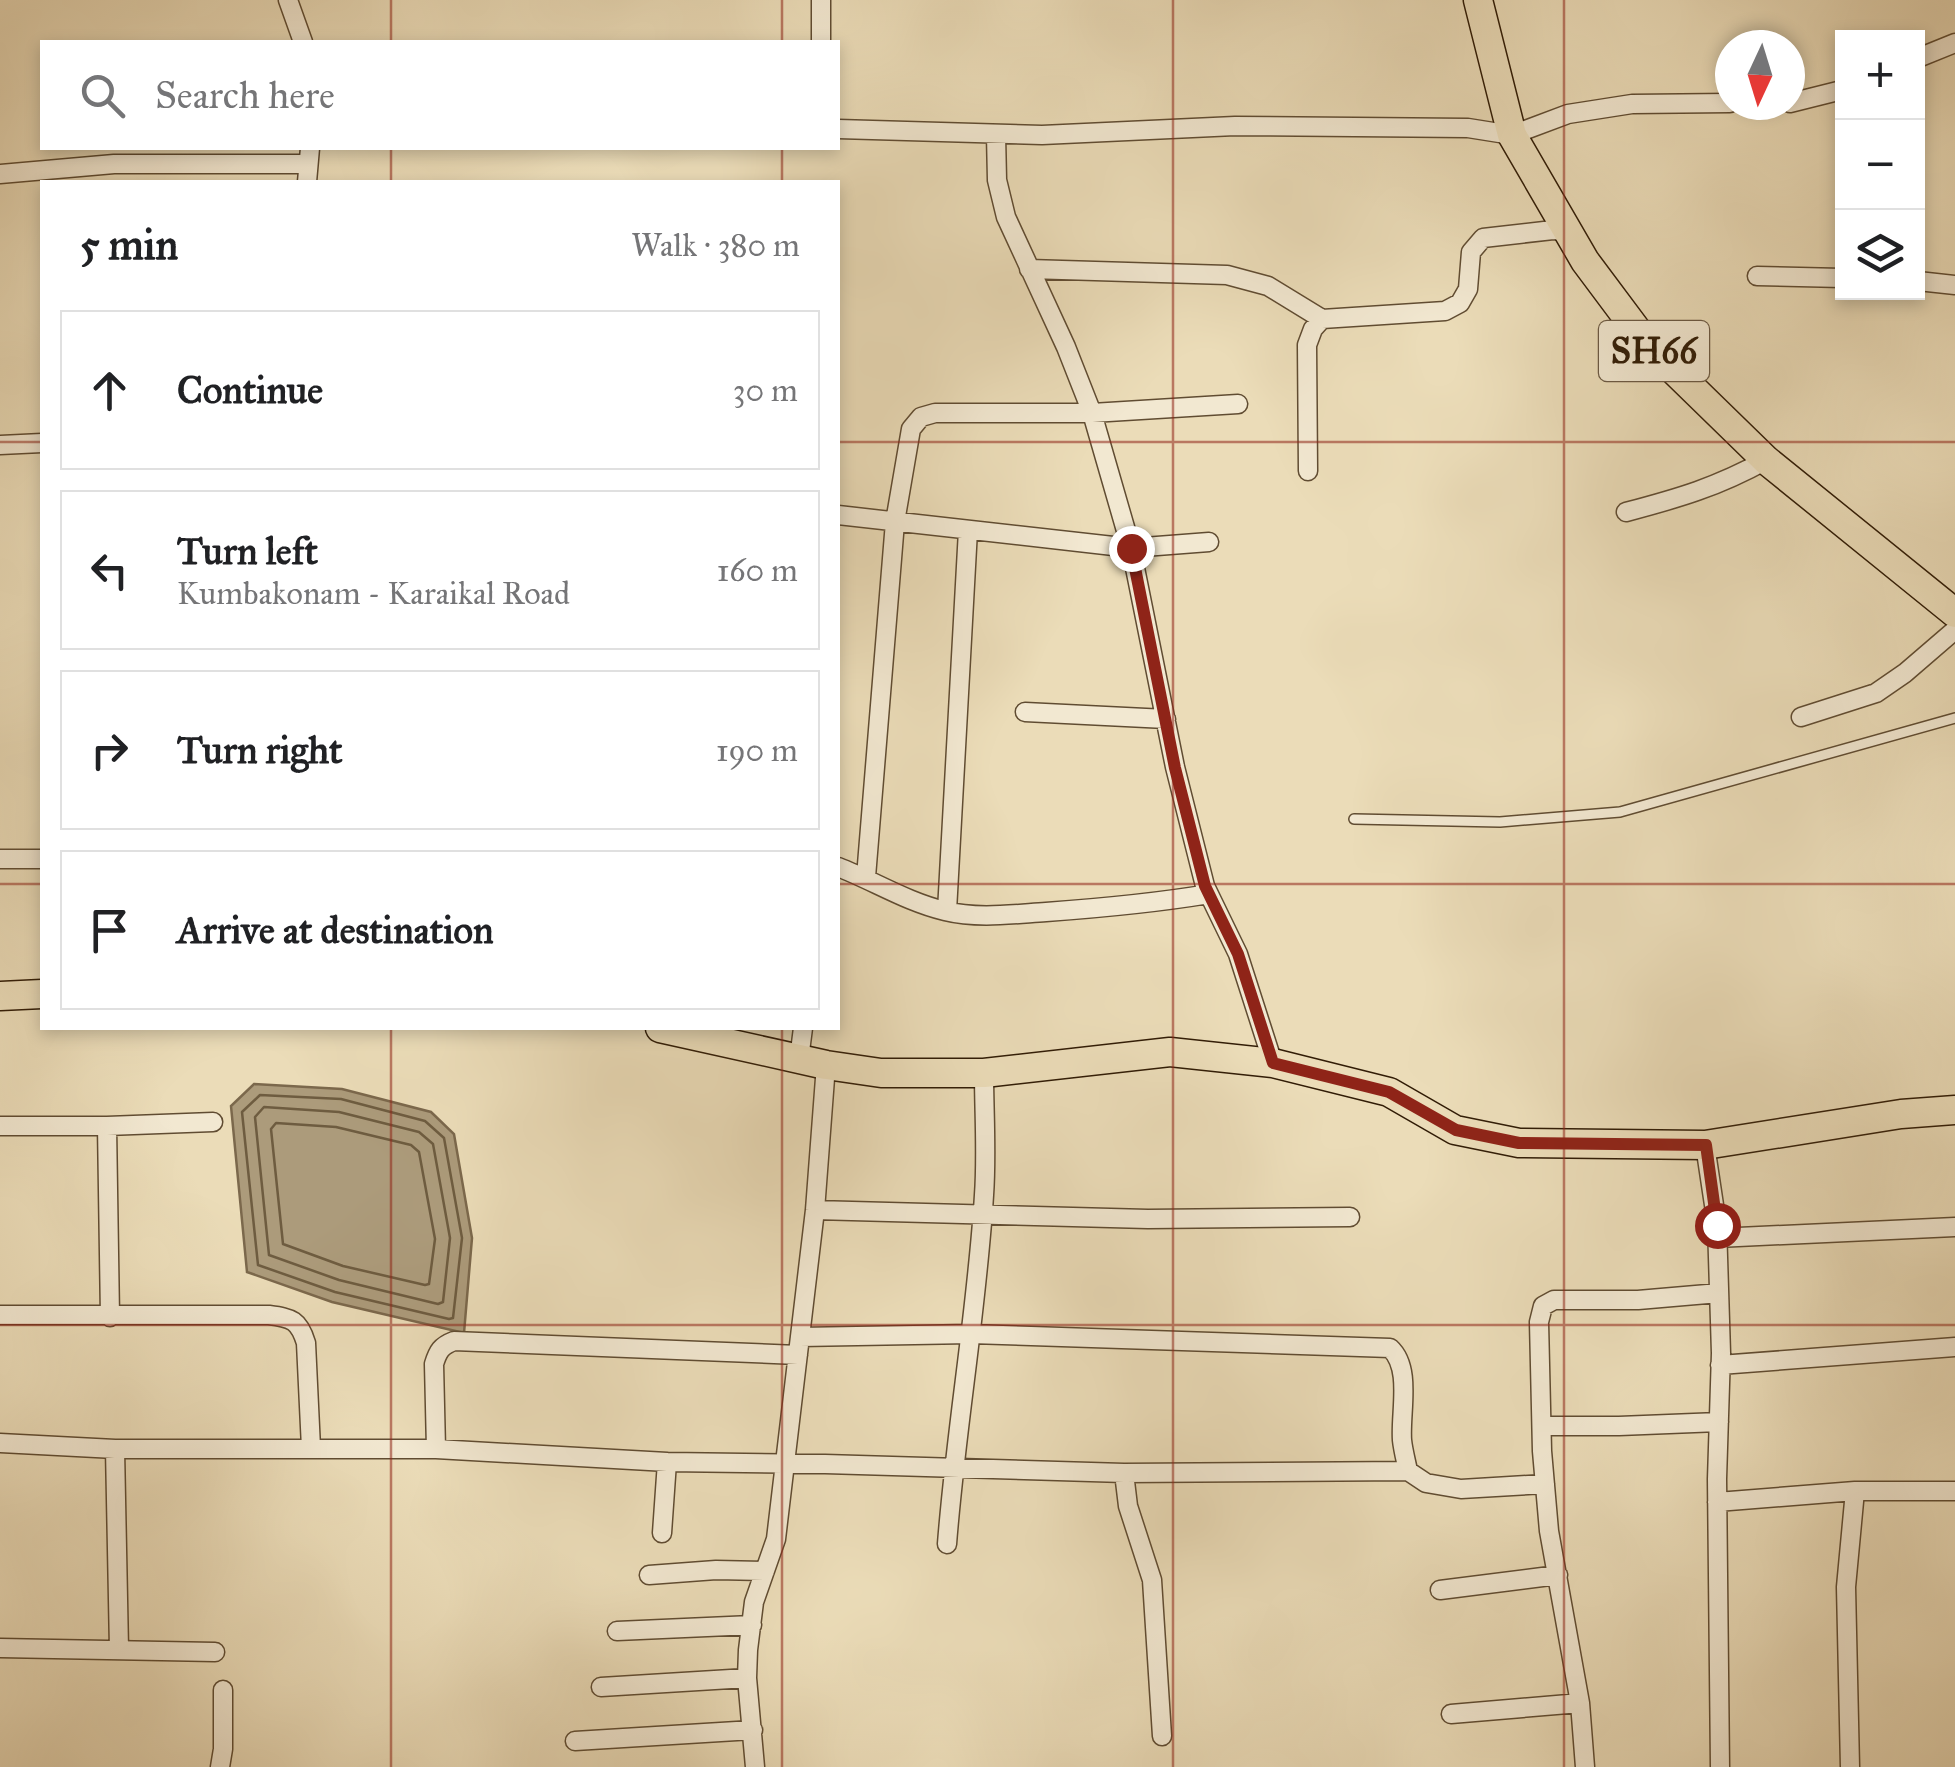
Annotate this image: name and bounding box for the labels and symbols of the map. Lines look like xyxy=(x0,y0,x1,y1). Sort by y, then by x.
north arrow xyxy=(1715,30,1805,120)
road number: SH66 xyxy=(1599,321,1709,381)
route end xyxy=(1109,526,1155,572)
route start xyxy=(1695,1203,1741,1249)

